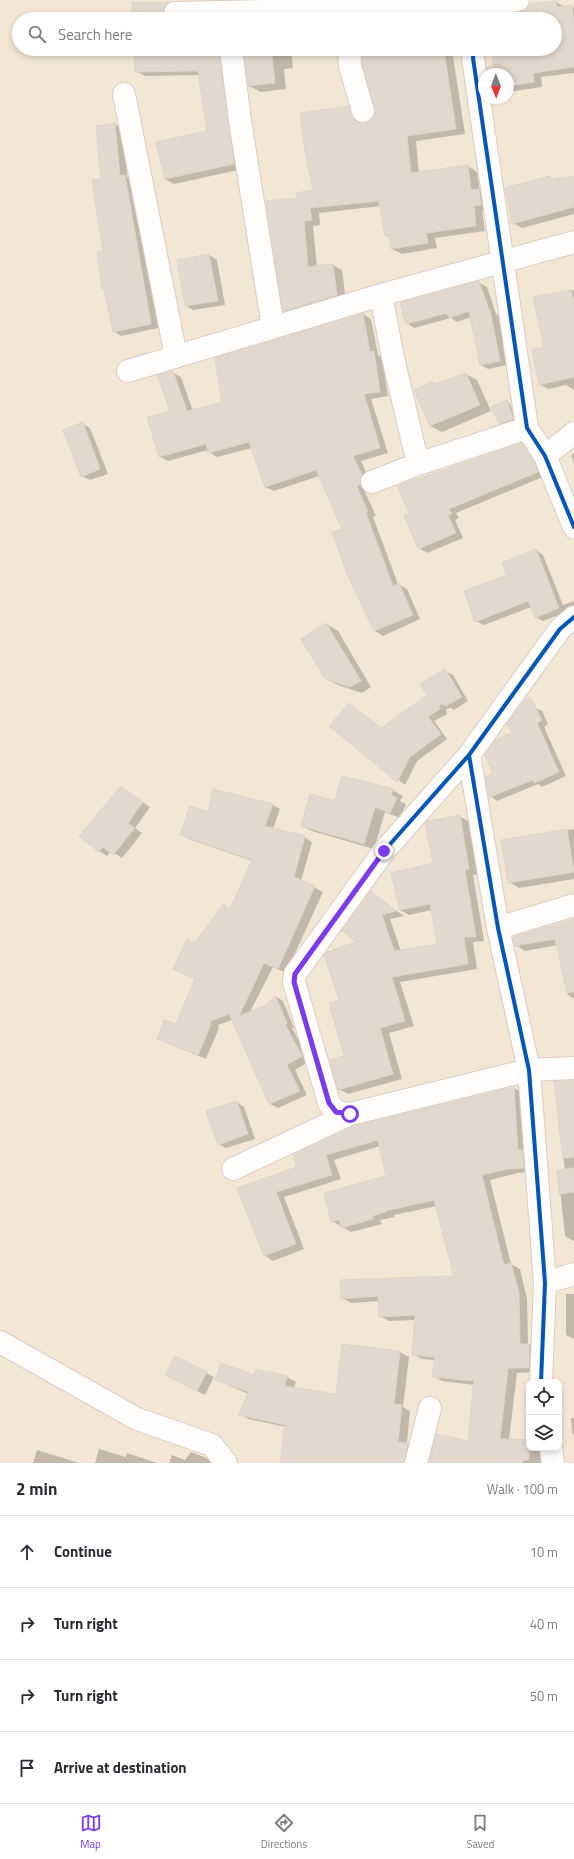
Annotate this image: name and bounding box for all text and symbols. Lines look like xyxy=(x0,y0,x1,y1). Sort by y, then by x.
search box xyxy=(12,12,562,56)
icon: search xyxy=(26,23,48,45)
text: Search here xyxy=(58,23,132,46)
north arrow xyxy=(478,68,514,104)
route end xyxy=(375,842,393,860)
route start xyxy=(341,1105,359,1123)
map controls xyxy=(526,1379,562,1451)
button: locate xyxy=(526,1379,562,1415)
button: layers xyxy=(526,1415,562,1451)
text: 2 min xyxy=(16,1476,57,1502)
text: Walk · 100 m xyxy=(487,1479,558,1499)
text: Continue xyxy=(54,1540,112,1563)
icon: ahead xyxy=(16,1541,38,1563)
text: 10 m xyxy=(530,1542,558,1562)
text: Turn right xyxy=(54,1612,118,1635)
icon: right xyxy=(16,1613,38,1635)
text: 40 m xyxy=(530,1614,558,1634)
text: Turn right xyxy=(54,1684,118,1707)
icon: right xyxy=(16,1685,38,1707)
text: 50 m xyxy=(530,1686,558,1706)
text: Arrive at destination xyxy=(54,1756,187,1779)
icon: arrive xyxy=(16,1757,38,1779)
tab: Map xyxy=(80,1812,102,1852)
tab: Directions xyxy=(261,1812,307,1852)
tab: Saved xyxy=(466,1812,494,1852)

